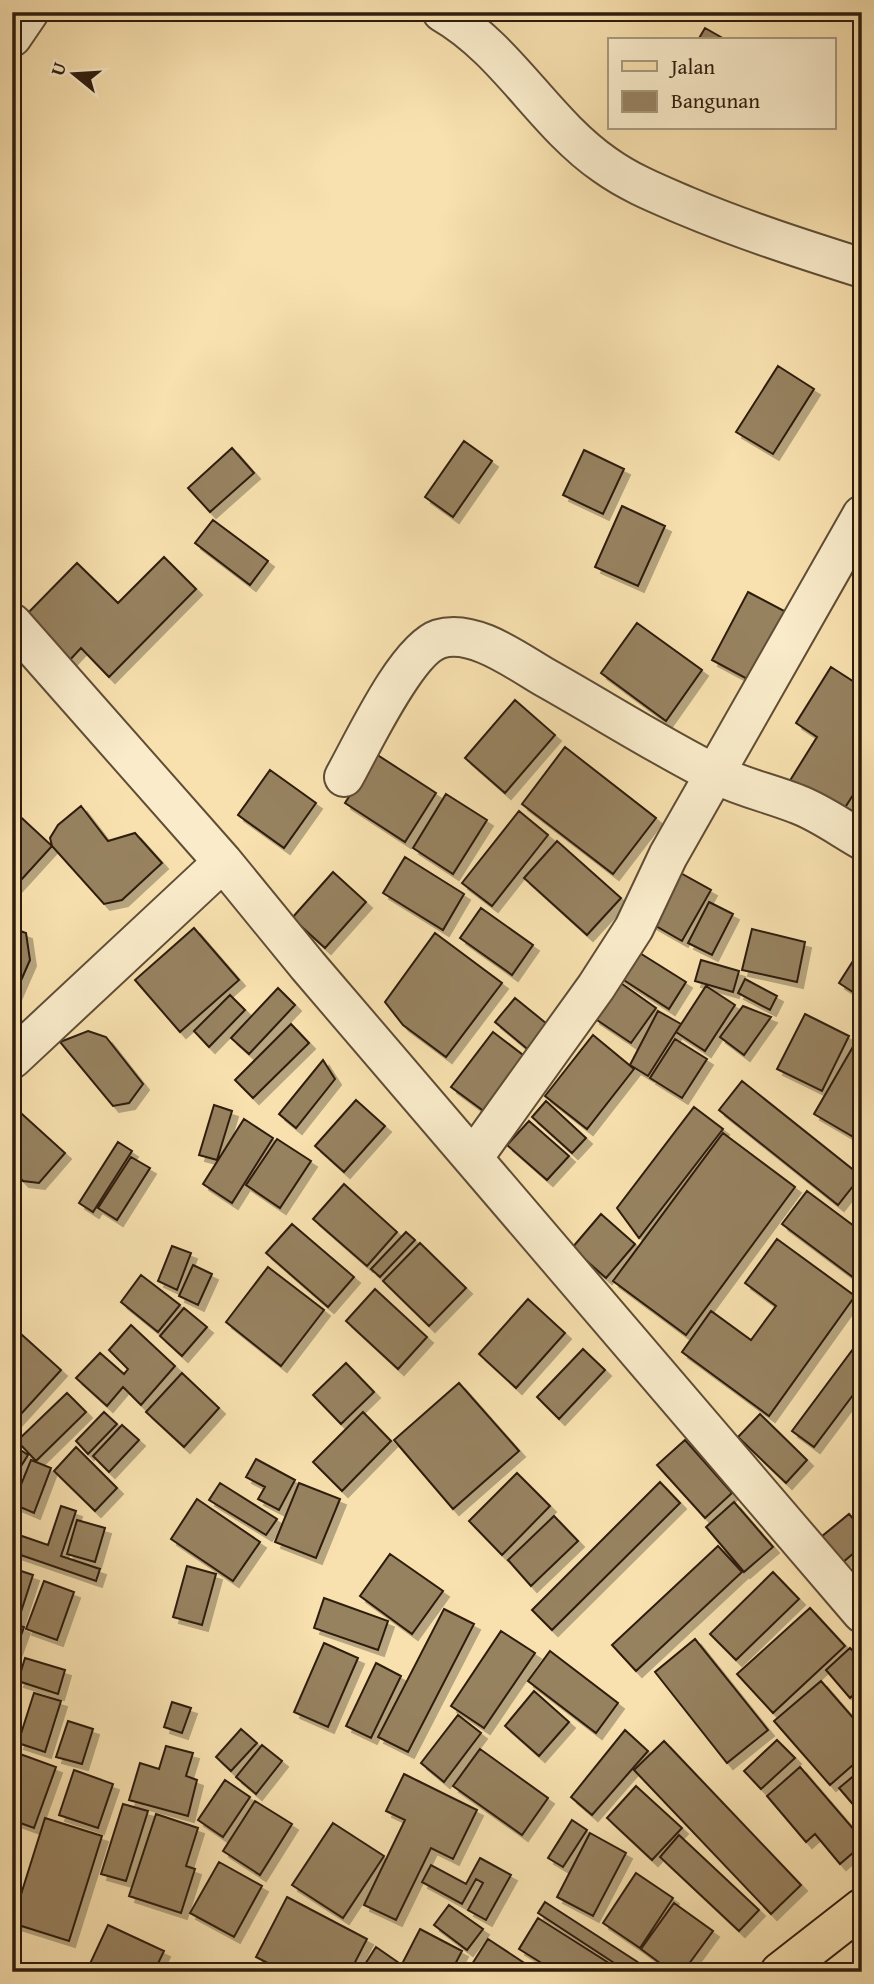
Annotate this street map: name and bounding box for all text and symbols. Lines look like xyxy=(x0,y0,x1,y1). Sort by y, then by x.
north arrow xyxy=(38,38,108,108)
legend xyxy=(608,38,836,130)
text: Jalan xyxy=(668,51,715,82)
text: U xyxy=(43,58,73,79)
text: Bangunan xyxy=(671,85,760,116)

